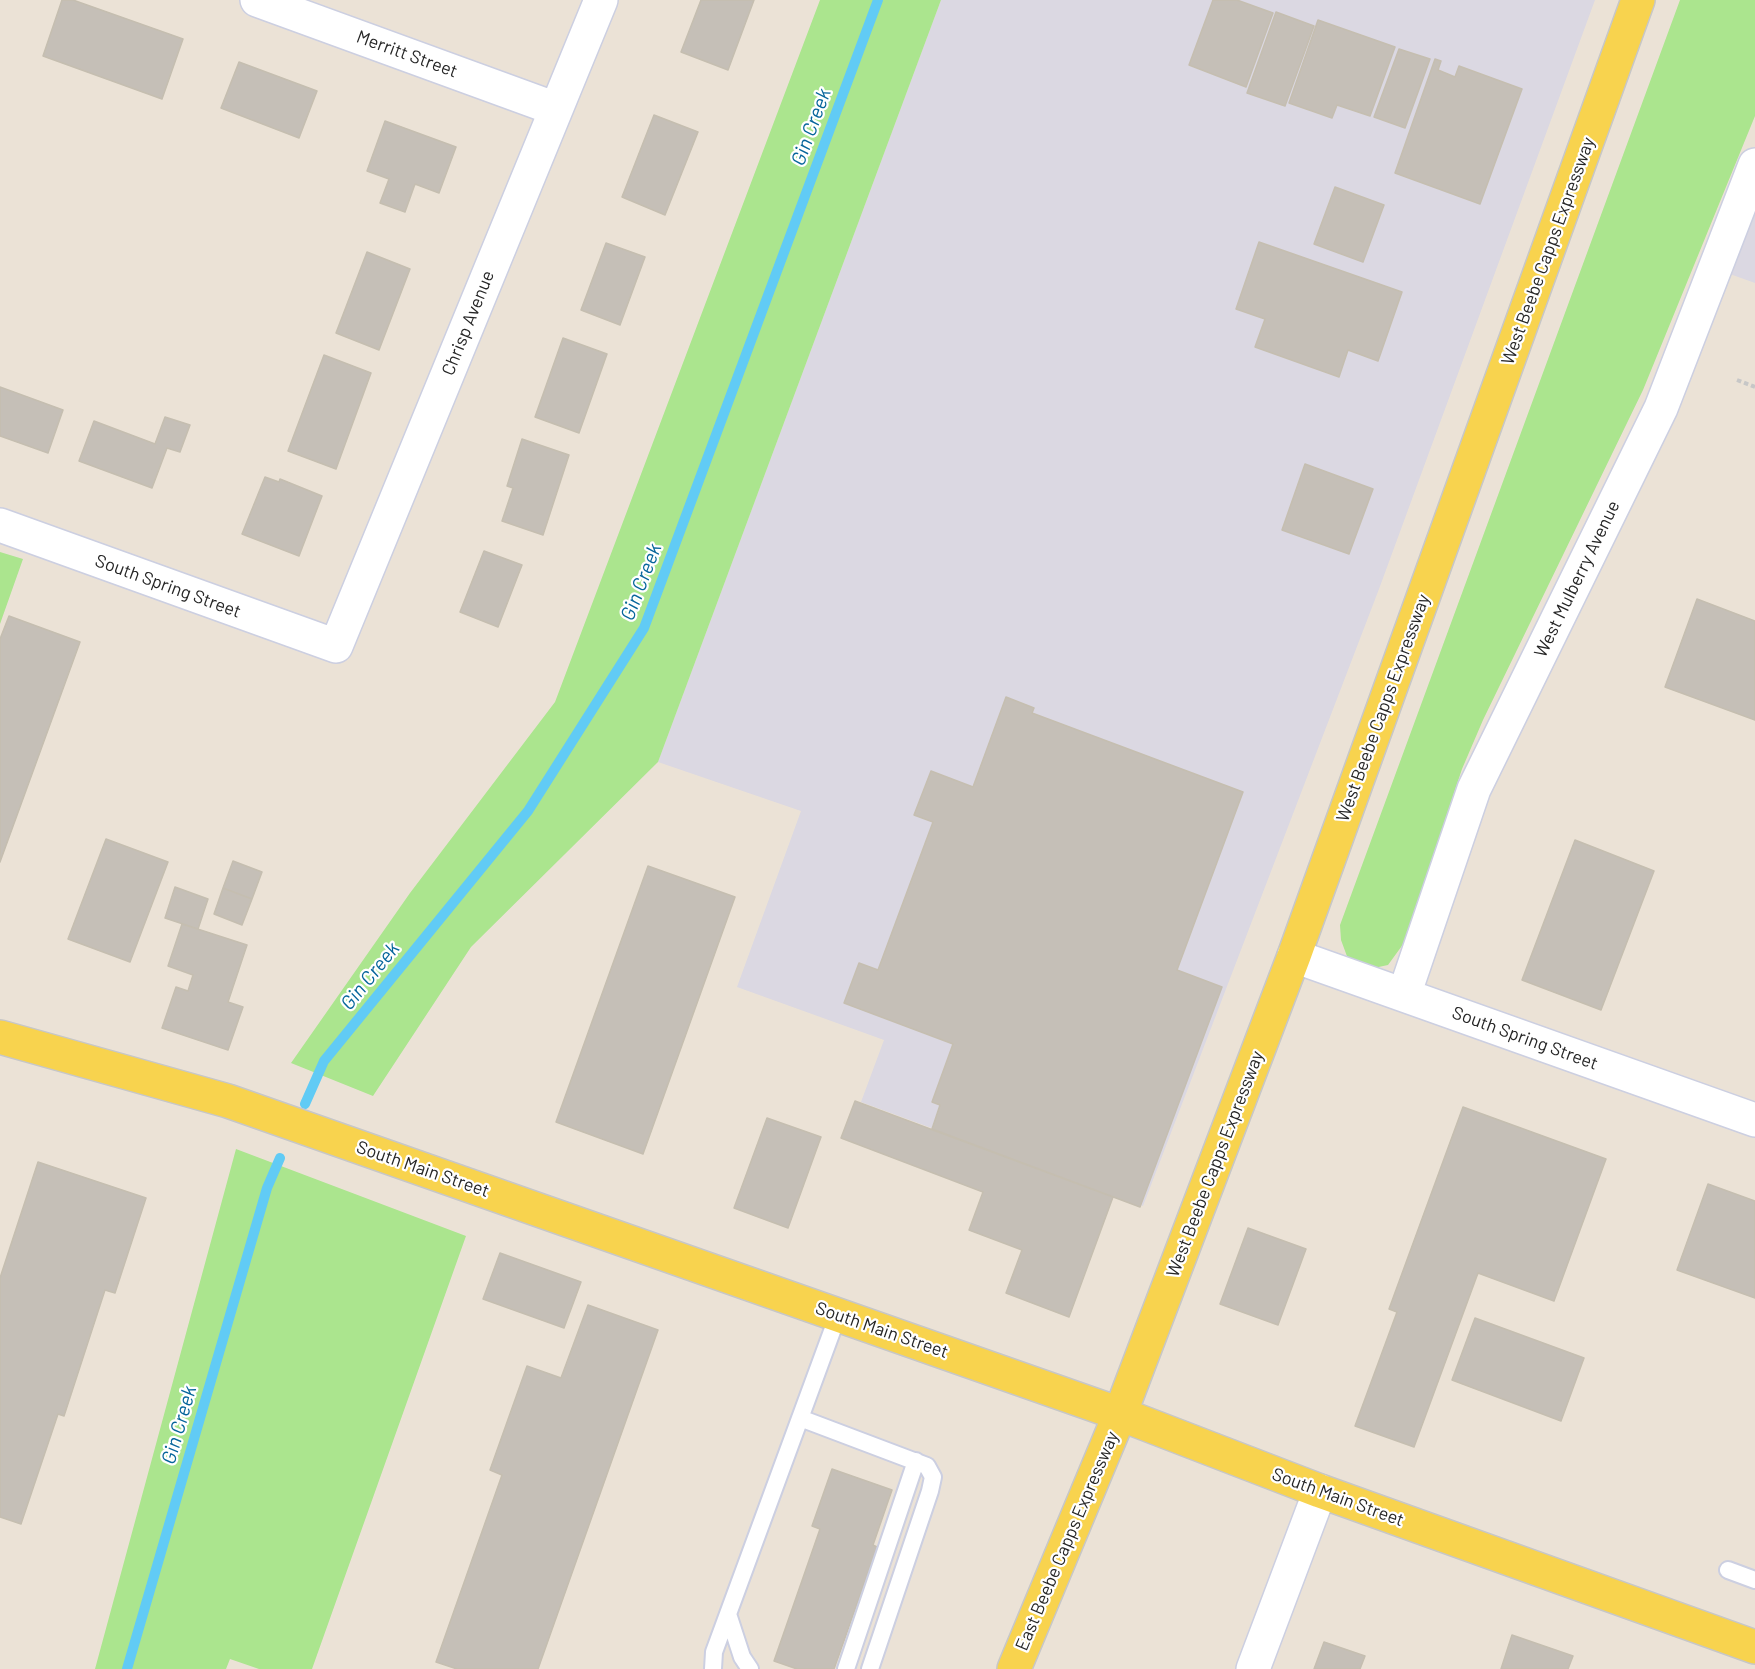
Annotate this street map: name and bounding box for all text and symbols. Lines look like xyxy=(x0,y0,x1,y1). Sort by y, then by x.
street label: Merritt Street xyxy=(354,26,460,82)
water label: Gin Creek xyxy=(786,85,836,169)
street label: West Beebe Capps Expressway xyxy=(1497,134,1599,368)
street label: Chrisp Avenue xyxy=(437,267,499,379)
street label: West Mulberry Avenue xyxy=(1530,497,1624,661)
water label: Gin Creek xyxy=(615,540,667,624)
street label: South Spring Street xyxy=(92,550,244,622)
street label: West Beebe Capps Expressway xyxy=(1332,591,1434,825)
water label: Gin Creek xyxy=(335,937,405,1015)
street label: South Spring Street xyxy=(1449,1002,1601,1074)
street label: West Beebe Capps Expressway xyxy=(1162,1048,1268,1280)
street label: South Main Street xyxy=(354,1136,492,1202)
street label: South Main Street xyxy=(813,1297,951,1363)
water label: Gin Creek xyxy=(156,1383,202,1467)
street label: East Beebe Capps Expressway xyxy=(1011,1428,1123,1654)
street label: South Main Street xyxy=(1269,1463,1407,1531)

